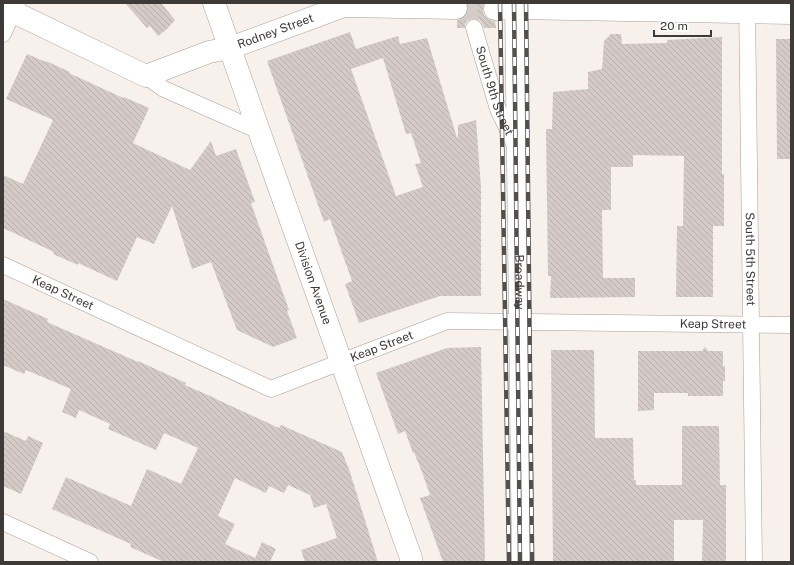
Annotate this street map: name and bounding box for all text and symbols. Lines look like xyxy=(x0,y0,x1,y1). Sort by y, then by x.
street label: Rodney Street xyxy=(235,11,316,52)
scale bar xyxy=(654,12,711,38)
text: 20 m xyxy=(660,19,688,33)
street label: South 9th Street xyxy=(473,45,517,138)
street label: South 5th Street xyxy=(743,212,758,306)
street label: Division Avenue xyxy=(292,239,334,327)
street label: Broadway xyxy=(512,254,527,310)
street label: Keap Street xyxy=(30,272,96,313)
street label: Keap Street xyxy=(680,317,747,331)
street label: Keap Street xyxy=(348,328,415,365)

